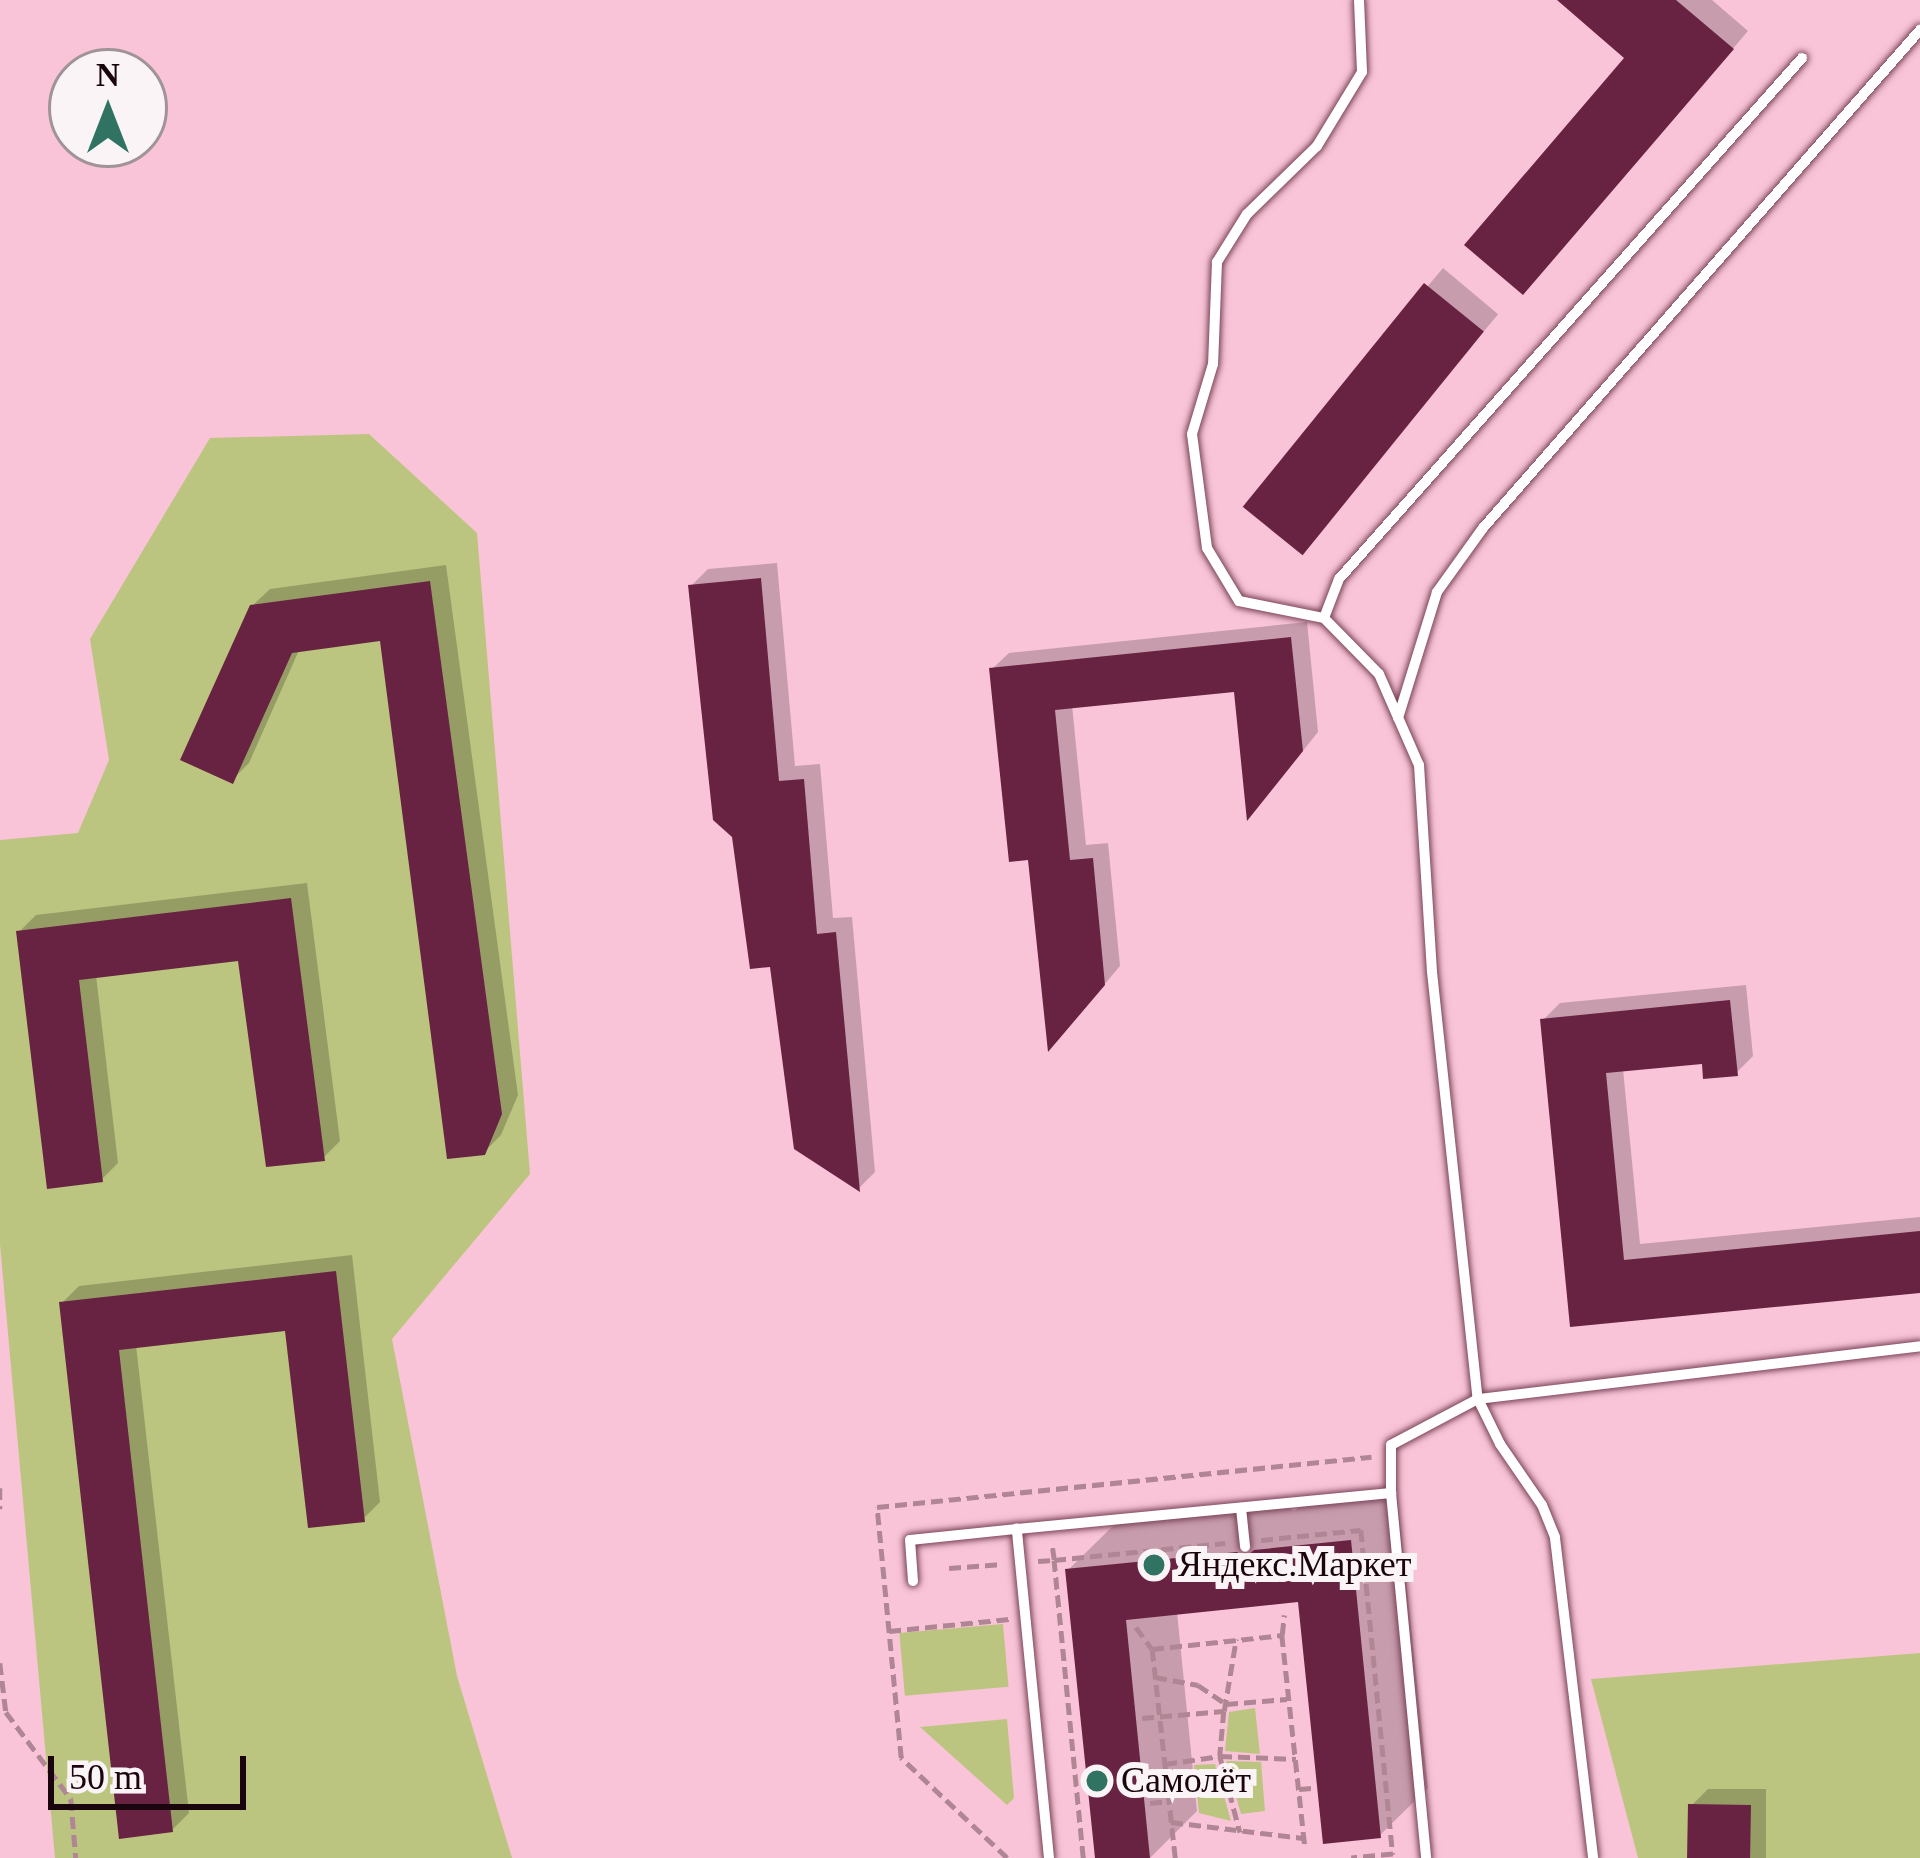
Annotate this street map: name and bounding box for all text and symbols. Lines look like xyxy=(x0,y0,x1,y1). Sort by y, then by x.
north arrow xyxy=(48,48,168,168)
text: N xyxy=(96,57,120,93)
place label: Яндекс.Маркет xyxy=(1178,1543,1411,1587)
marker: Яндекс.Маркет xyxy=(1141,1552,1167,1578)
scale bar xyxy=(54,1732,252,1806)
text: 50 m xyxy=(69,1757,142,1797)
place label: Самолёт xyxy=(1121,1759,1251,1803)
marker: Самолёт xyxy=(1084,1768,1110,1794)

